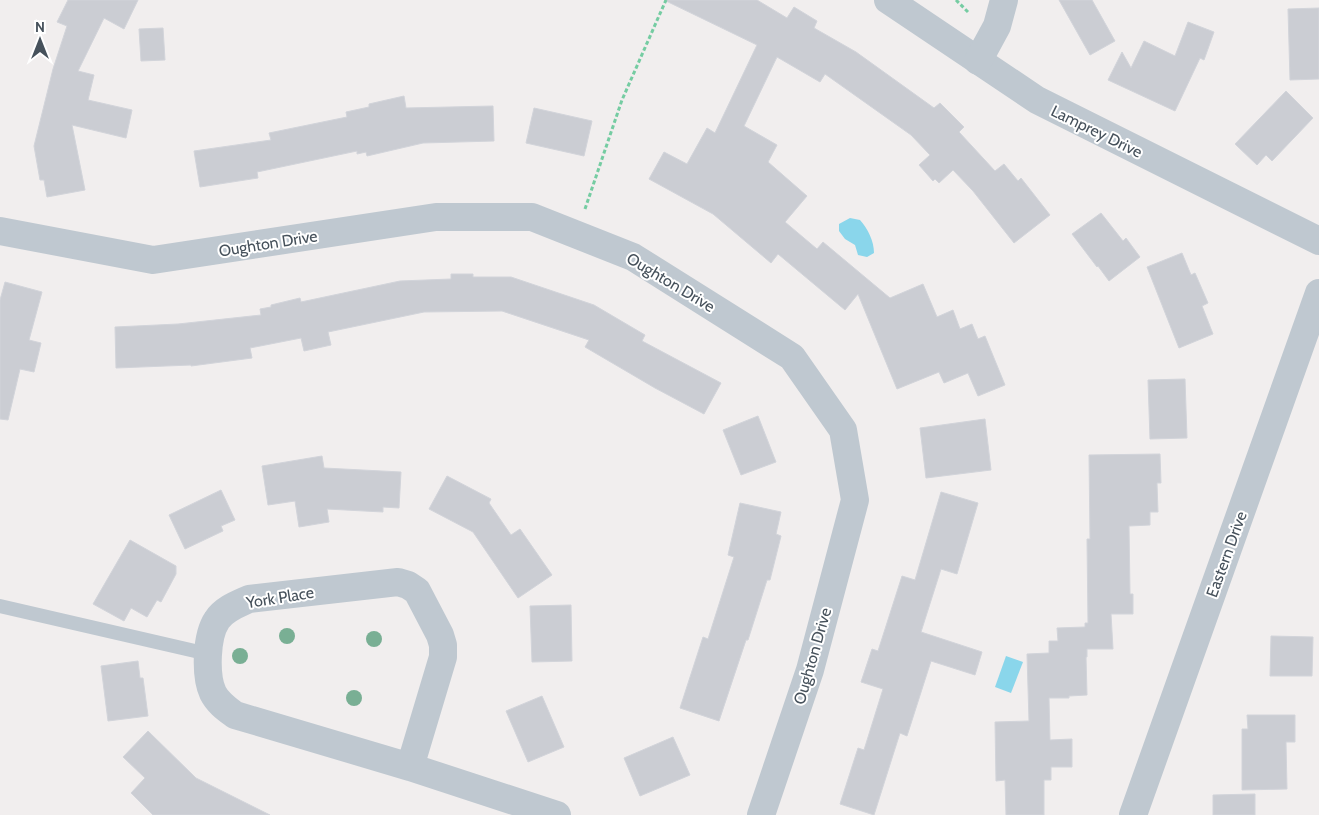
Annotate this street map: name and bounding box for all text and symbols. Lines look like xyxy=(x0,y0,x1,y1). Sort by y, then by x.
north arrow xyxy=(15,15,65,65)
text: N xyxy=(35,18,45,36)
street label: Lamprey Drive xyxy=(1048,101,1146,162)
street label: Oughton Drive xyxy=(217,226,319,261)
street label: Oughton Drive xyxy=(623,249,718,316)
street label: Eastern Drive xyxy=(1202,509,1251,600)
street label: York Place xyxy=(244,583,315,612)
street label: Oughton Drive xyxy=(790,606,835,707)

